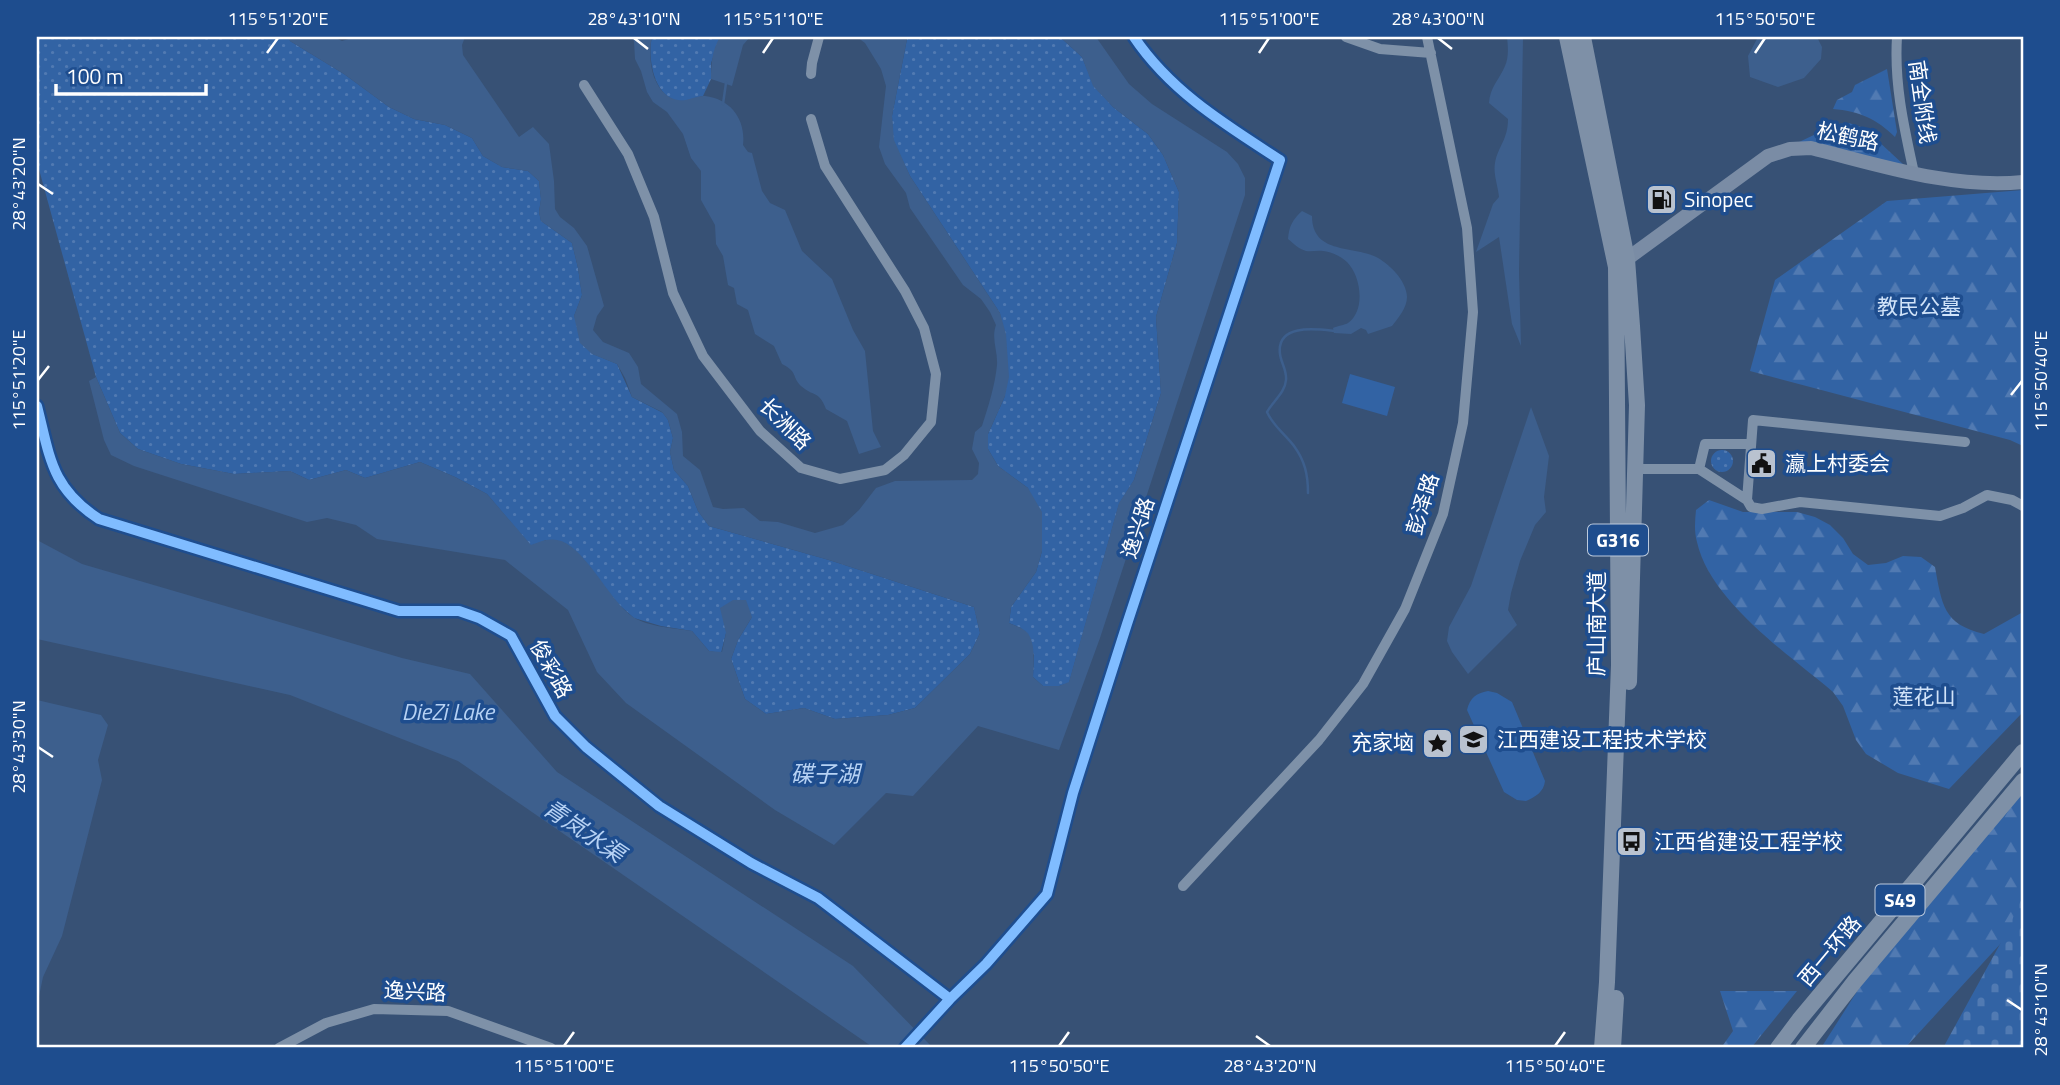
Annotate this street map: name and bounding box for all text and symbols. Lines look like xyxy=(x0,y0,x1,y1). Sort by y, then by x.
text: 115°51'20"E xyxy=(227,5,329,32)
text: 28°43'10"N xyxy=(587,5,681,32)
text: 115°51'10"E xyxy=(722,5,824,32)
text: 115°51'00"E xyxy=(1218,5,1320,32)
text: 28°43'00"N xyxy=(1391,5,1485,32)
text: 115°50'50"E xyxy=(1714,5,1816,32)
scale bar xyxy=(56,52,206,96)
street label: 南全附线 xyxy=(1901,58,1945,146)
text: 100 m xyxy=(66,60,123,92)
street label: 松鹤路 xyxy=(1814,114,1882,158)
text: 28°43'20"N xyxy=(5,137,32,231)
fuel station icon: Sinopec xyxy=(1644,183,1678,217)
place label: Sinopec xyxy=(1684,183,1753,215)
park label: 教民公墓 xyxy=(1877,290,1961,322)
text: 115°51'20"E xyxy=(5,329,32,431)
text: 115°50'40"E xyxy=(2027,330,2054,432)
street label: 长洲路 xyxy=(752,390,819,457)
public building icon: 瀛上村委会 xyxy=(1745,447,1779,481)
place label: 瀛上村委会 xyxy=(1785,447,1890,479)
street label: 彭泽路 xyxy=(1398,469,1447,539)
street label: 逸兴路 xyxy=(1112,493,1162,563)
road number: G316 xyxy=(1588,524,1648,555)
street label: 庐山南大道 xyxy=(1580,572,1612,677)
street label: 俊彩路 xyxy=(523,633,581,704)
park label: 莲花山 xyxy=(1893,680,1956,712)
water label: DieZi Lake xyxy=(402,694,496,729)
text: 28°43'30"N xyxy=(5,700,32,794)
school or university icon: 江西建设工程技术学校 xyxy=(1457,723,1491,757)
place label: 江西建设工程技术学校 xyxy=(1497,723,1707,755)
place label: 充家垴 xyxy=(1351,726,1414,758)
place icon: 充家垴 xyxy=(1420,726,1454,760)
water label: 碟子湖 xyxy=(791,756,863,791)
water label: 青岚水渠 xyxy=(536,790,635,872)
bus stop icon: 江西省建设工程学校 xyxy=(1614,825,1648,859)
place label: 江西省建设工程学校 xyxy=(1654,825,1843,857)
road number: S49 xyxy=(1876,885,1924,916)
street label: 西一环路 xyxy=(1790,908,1868,993)
text: 28°43'10"N xyxy=(2027,963,2054,1057)
street label: 逸兴路 xyxy=(383,973,447,1009)
text: 115°51'00"E xyxy=(513,1052,615,1079)
text: 115°50'50"E xyxy=(1008,1052,1110,1079)
text: 28°43'20"N xyxy=(1223,1052,1317,1079)
text: 115°50'40"E xyxy=(1504,1052,1606,1079)

